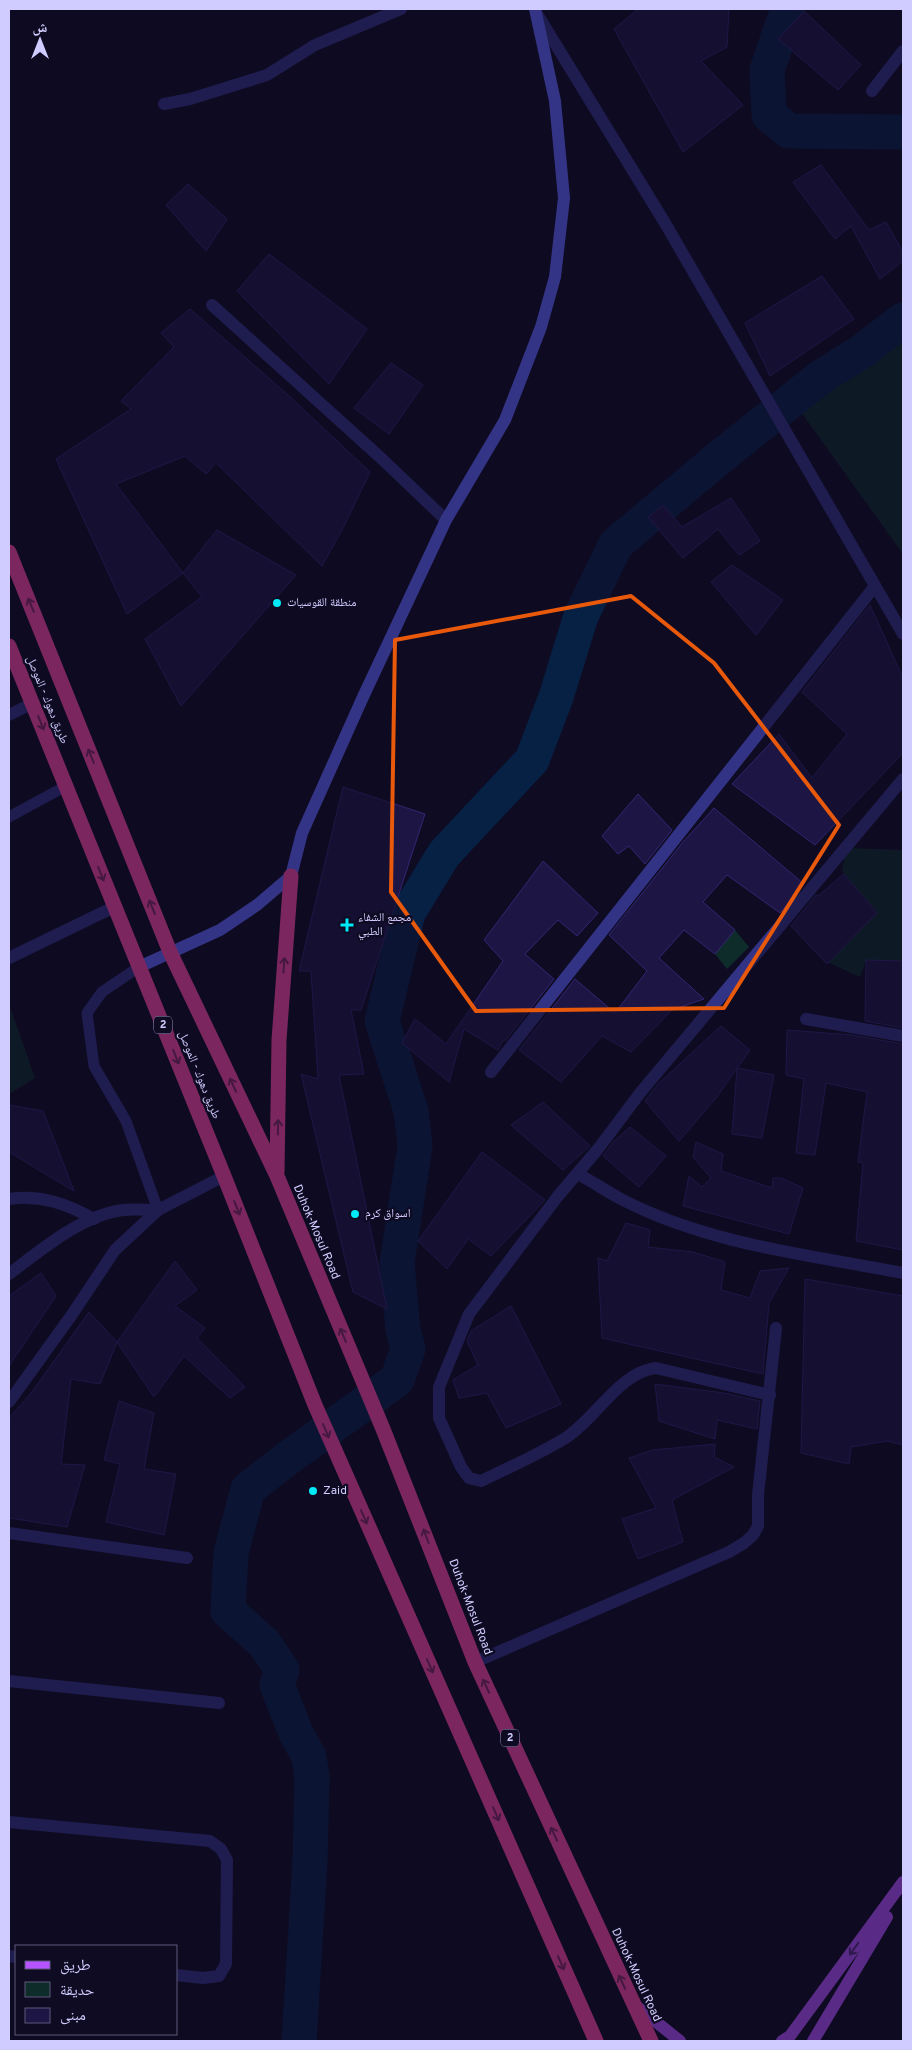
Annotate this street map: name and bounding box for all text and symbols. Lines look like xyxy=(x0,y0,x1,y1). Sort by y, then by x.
north arrow xyxy=(15,15,65,65)
text: ش xyxy=(33,20,48,37)
place label: منطقة القوسيات xyxy=(287,595,357,611)
marker: منطقة القوسيات xyxy=(271,597,283,609)
one-way arrow xyxy=(26,598,35,613)
street label: طريق دهوك - الموصل xyxy=(22,654,72,747)
one-way arrow xyxy=(37,715,46,730)
one-way arrow xyxy=(86,749,95,765)
one-way arrow xyxy=(97,866,106,881)
one-way arrow xyxy=(146,900,156,915)
place label: مجمع الشفاء الطبي xyxy=(358,910,411,941)
marker: مجمع الشفاء الطبي xyxy=(340,918,354,932)
one-way arrow xyxy=(279,957,288,973)
road number: 2 xyxy=(154,1016,172,1034)
street label: طريق دهوك - الموصل xyxy=(174,1029,224,1122)
one-way arrow xyxy=(171,1049,181,1064)
one-way arrow xyxy=(228,1078,238,1093)
one-way arrow xyxy=(273,1120,282,1136)
street label: Duhok-Mosul Road xyxy=(289,1182,343,1282)
one-way arrow xyxy=(233,1200,242,1215)
place label: اسواق كرم xyxy=(365,1206,411,1222)
marker: اسواق كرم xyxy=(349,1208,361,1220)
one-way arrow xyxy=(337,1327,346,1342)
one-way arrow xyxy=(322,1423,332,1438)
place label: Zaid xyxy=(323,1483,347,1499)
marker: Zaid xyxy=(307,1485,319,1497)
one-way arrow xyxy=(360,1509,370,1524)
one-way arrow xyxy=(421,1528,430,1544)
street label: Duhok-Mosul Road xyxy=(444,1557,496,1657)
one-way arrow xyxy=(425,1658,435,1673)
one-way arrow xyxy=(481,1679,491,1694)
road number: 2 xyxy=(501,1730,519,1746)
one-way arrow xyxy=(491,1806,501,1821)
one-way arrow xyxy=(549,1827,559,1842)
street label: Duhok-Mosul Road xyxy=(607,1926,665,2024)
one-way arrow xyxy=(849,1942,859,1956)
legend xyxy=(15,1945,178,2035)
one-way arrow xyxy=(557,1955,567,1970)
text: طريق xyxy=(60,1957,91,1976)
one-way arrow xyxy=(617,1975,626,1990)
text: حديقة xyxy=(60,1982,95,2001)
text: مبنى xyxy=(60,2007,86,2026)

